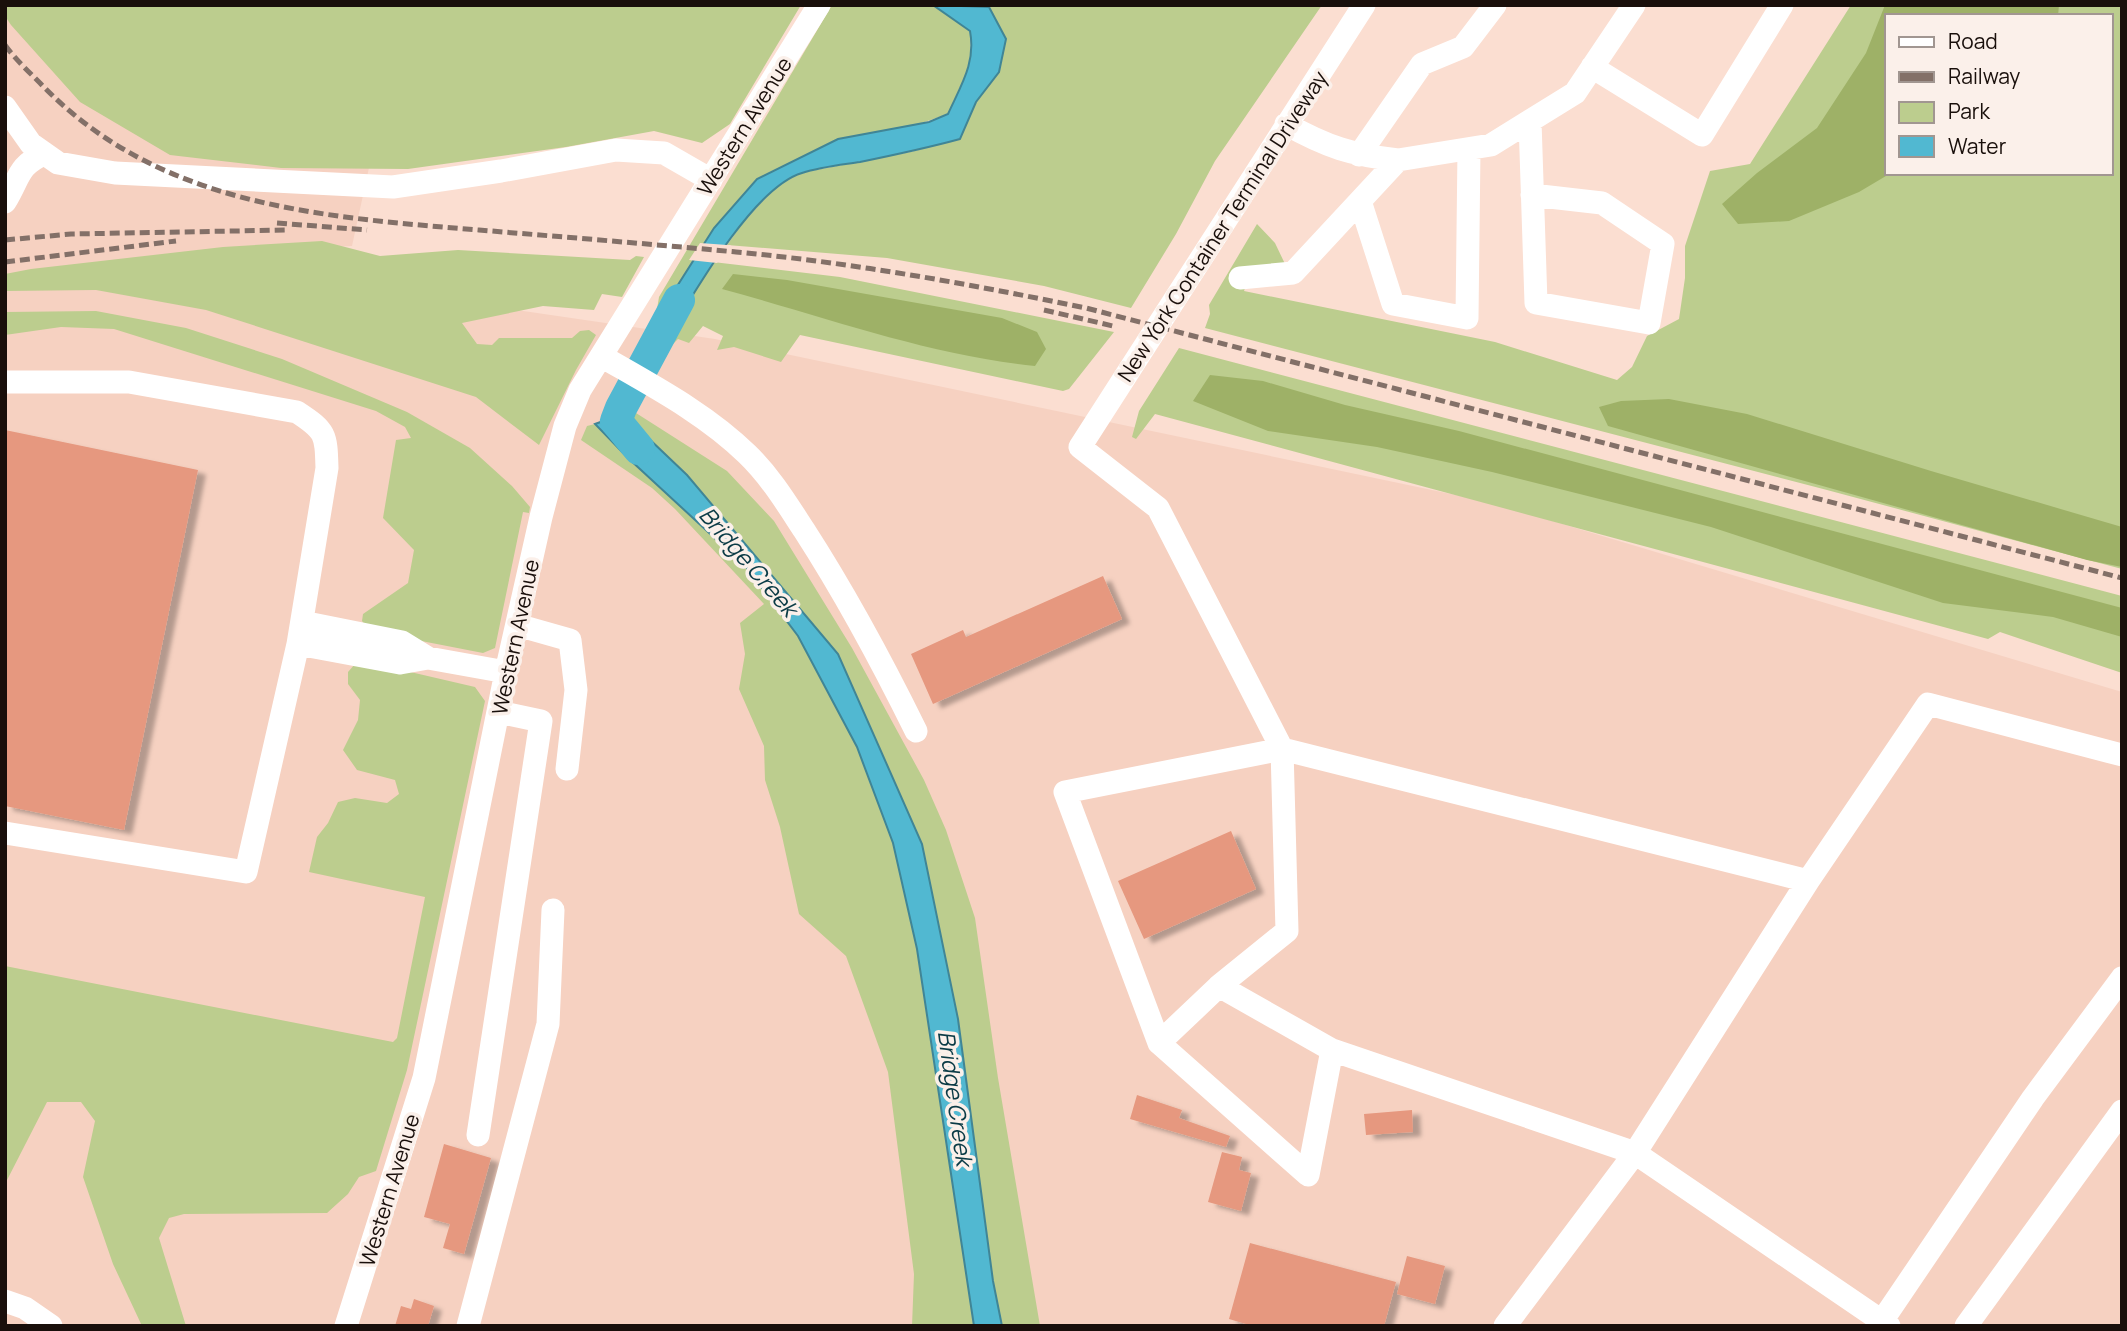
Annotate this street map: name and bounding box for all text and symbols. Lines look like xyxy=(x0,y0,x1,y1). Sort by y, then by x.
legend xyxy=(1885,14,2113,175)
text: Road xyxy=(1948,27,1998,55)
street label: Western Avenue xyxy=(690,52,798,200)
text: Railway xyxy=(1948,62,2020,90)
street label: New York Container Terminal Driveway xyxy=(1111,65,1333,387)
text: Park xyxy=(1948,97,1990,125)
text: Water xyxy=(1948,132,2007,160)
water label: Bridge Creek xyxy=(692,499,808,625)
street label: Western Avenue xyxy=(485,557,545,717)
water label: Bridge Creek xyxy=(931,1028,982,1171)
street label: Western Avenue xyxy=(353,1110,425,1270)

